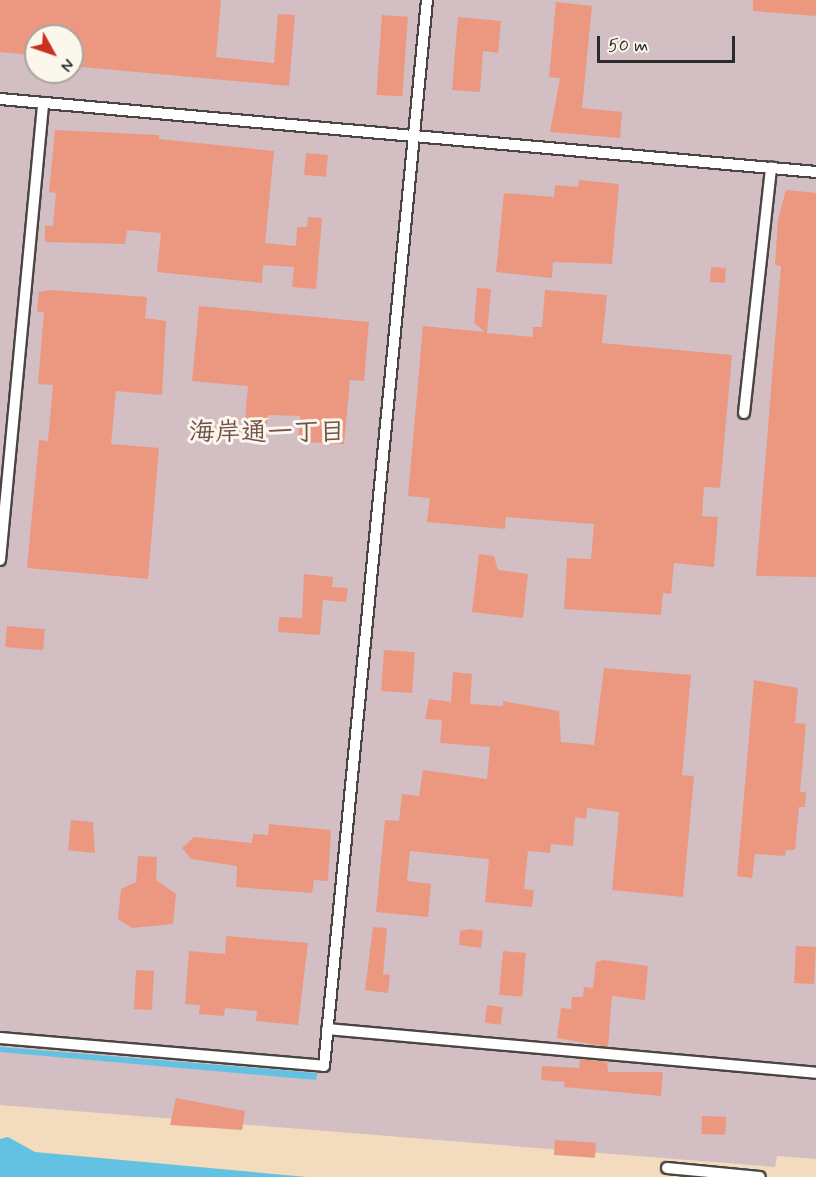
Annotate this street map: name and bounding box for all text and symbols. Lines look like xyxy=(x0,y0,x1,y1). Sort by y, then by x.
north arrow xyxy=(24,24,84,84)
scale bar xyxy=(600,24,738,62)
text: 50 m xyxy=(608,34,648,58)
text: N xyxy=(55,54,78,75)
district label: 海岸通一丁目 xyxy=(189,418,345,450)

